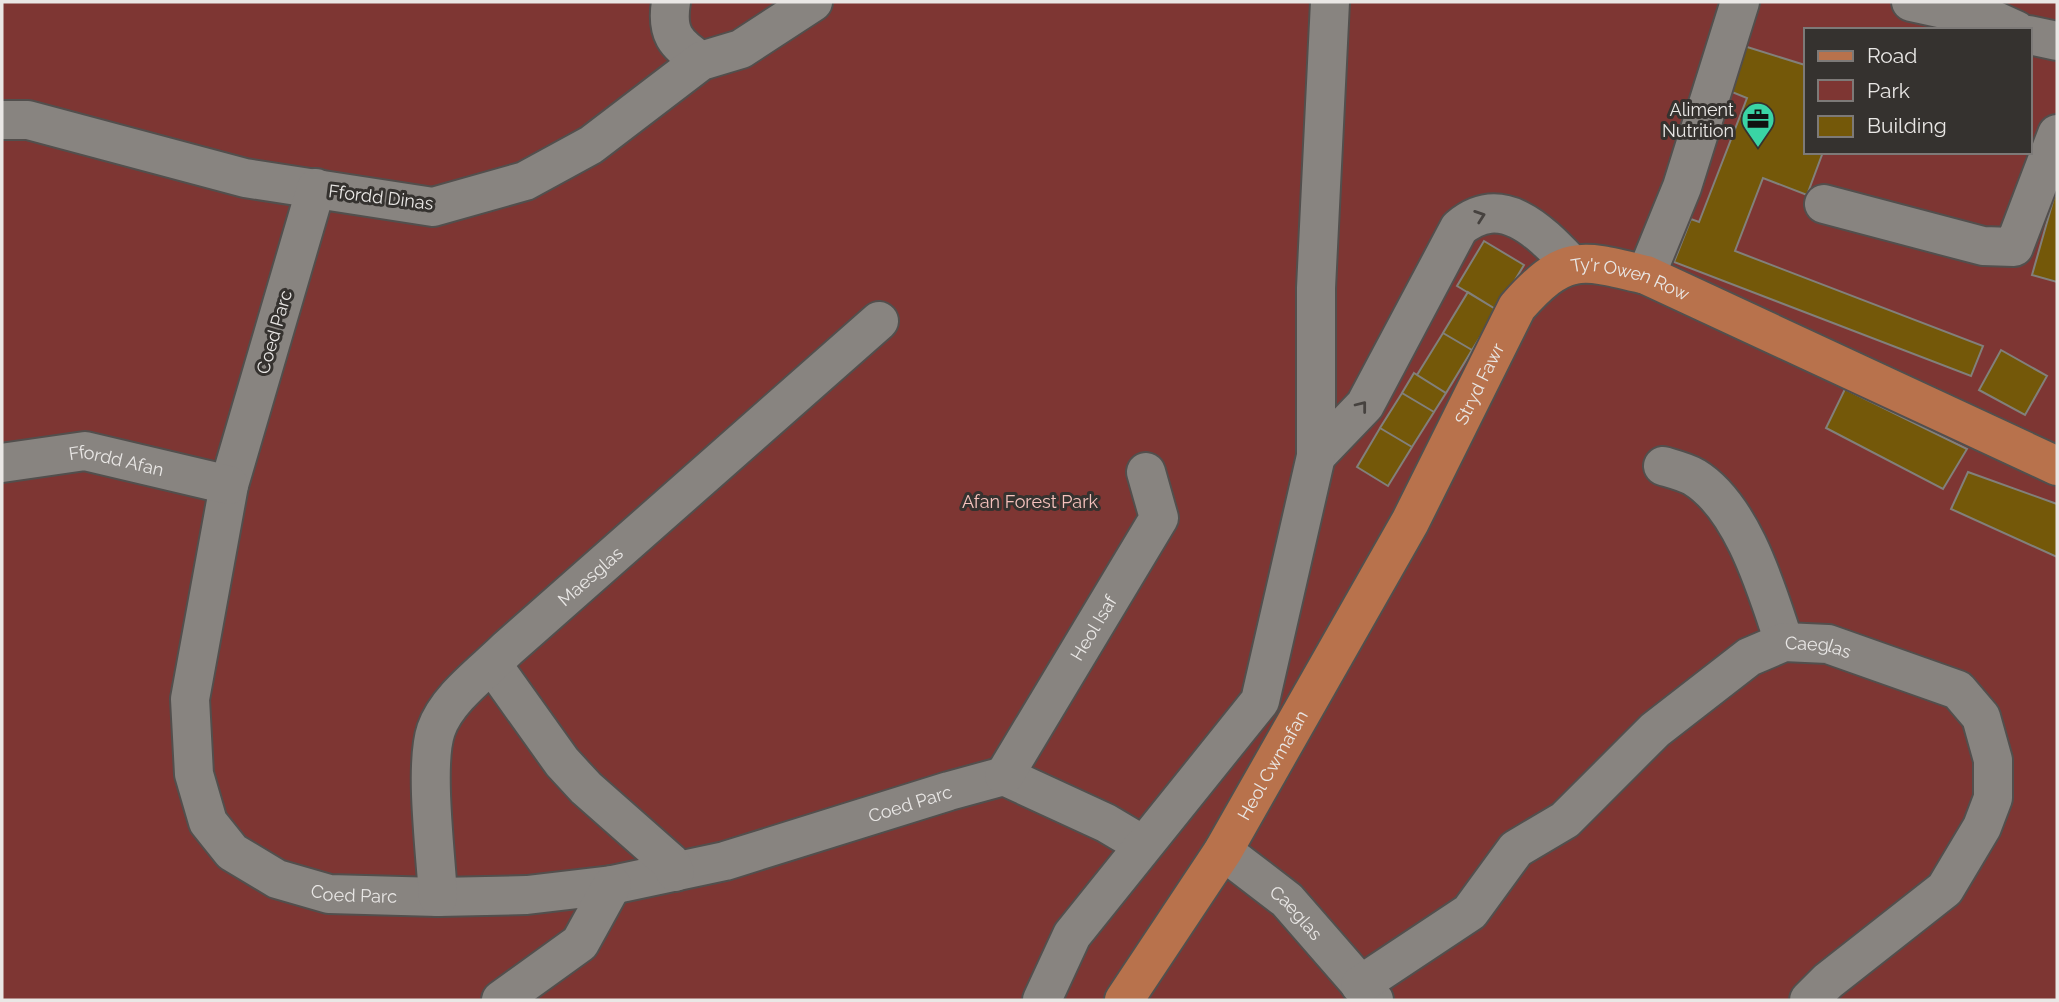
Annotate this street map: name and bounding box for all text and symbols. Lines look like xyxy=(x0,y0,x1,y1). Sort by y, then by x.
legend xyxy=(1804,28,2031,154)
text: Road xyxy=(1867,43,1917,68)
text: Park xyxy=(1867,78,1910,103)
place label: Aliment Nutrition xyxy=(1662,99,1734,141)
office icon: Aliment Nutrition xyxy=(1739,100,1777,149)
text: Building xyxy=(1867,113,1947,138)
street label: Ffordd Dinas xyxy=(327,180,435,214)
one-way arrow xyxy=(1473,210,1485,225)
street label: Ty'r Owen Row xyxy=(1569,253,1693,304)
street label: Coed Parc xyxy=(252,288,296,376)
street label: Stryd Fawr xyxy=(1450,339,1508,428)
one-way arrow xyxy=(1353,402,1366,414)
street label: Ffordd Afan xyxy=(67,440,166,480)
park label: Afan Forest Park xyxy=(962,491,1098,512)
street label: Maesglas xyxy=(553,542,627,610)
street label: Heol Isaf xyxy=(1066,590,1121,664)
street label: Caeglas xyxy=(1785,632,1855,662)
street label: Heol Cwmafan xyxy=(1232,706,1311,823)
street label: Coed Parc xyxy=(866,780,954,826)
street label: Coed Parc xyxy=(309,879,397,906)
street label: Caeglas xyxy=(1266,881,1327,944)

